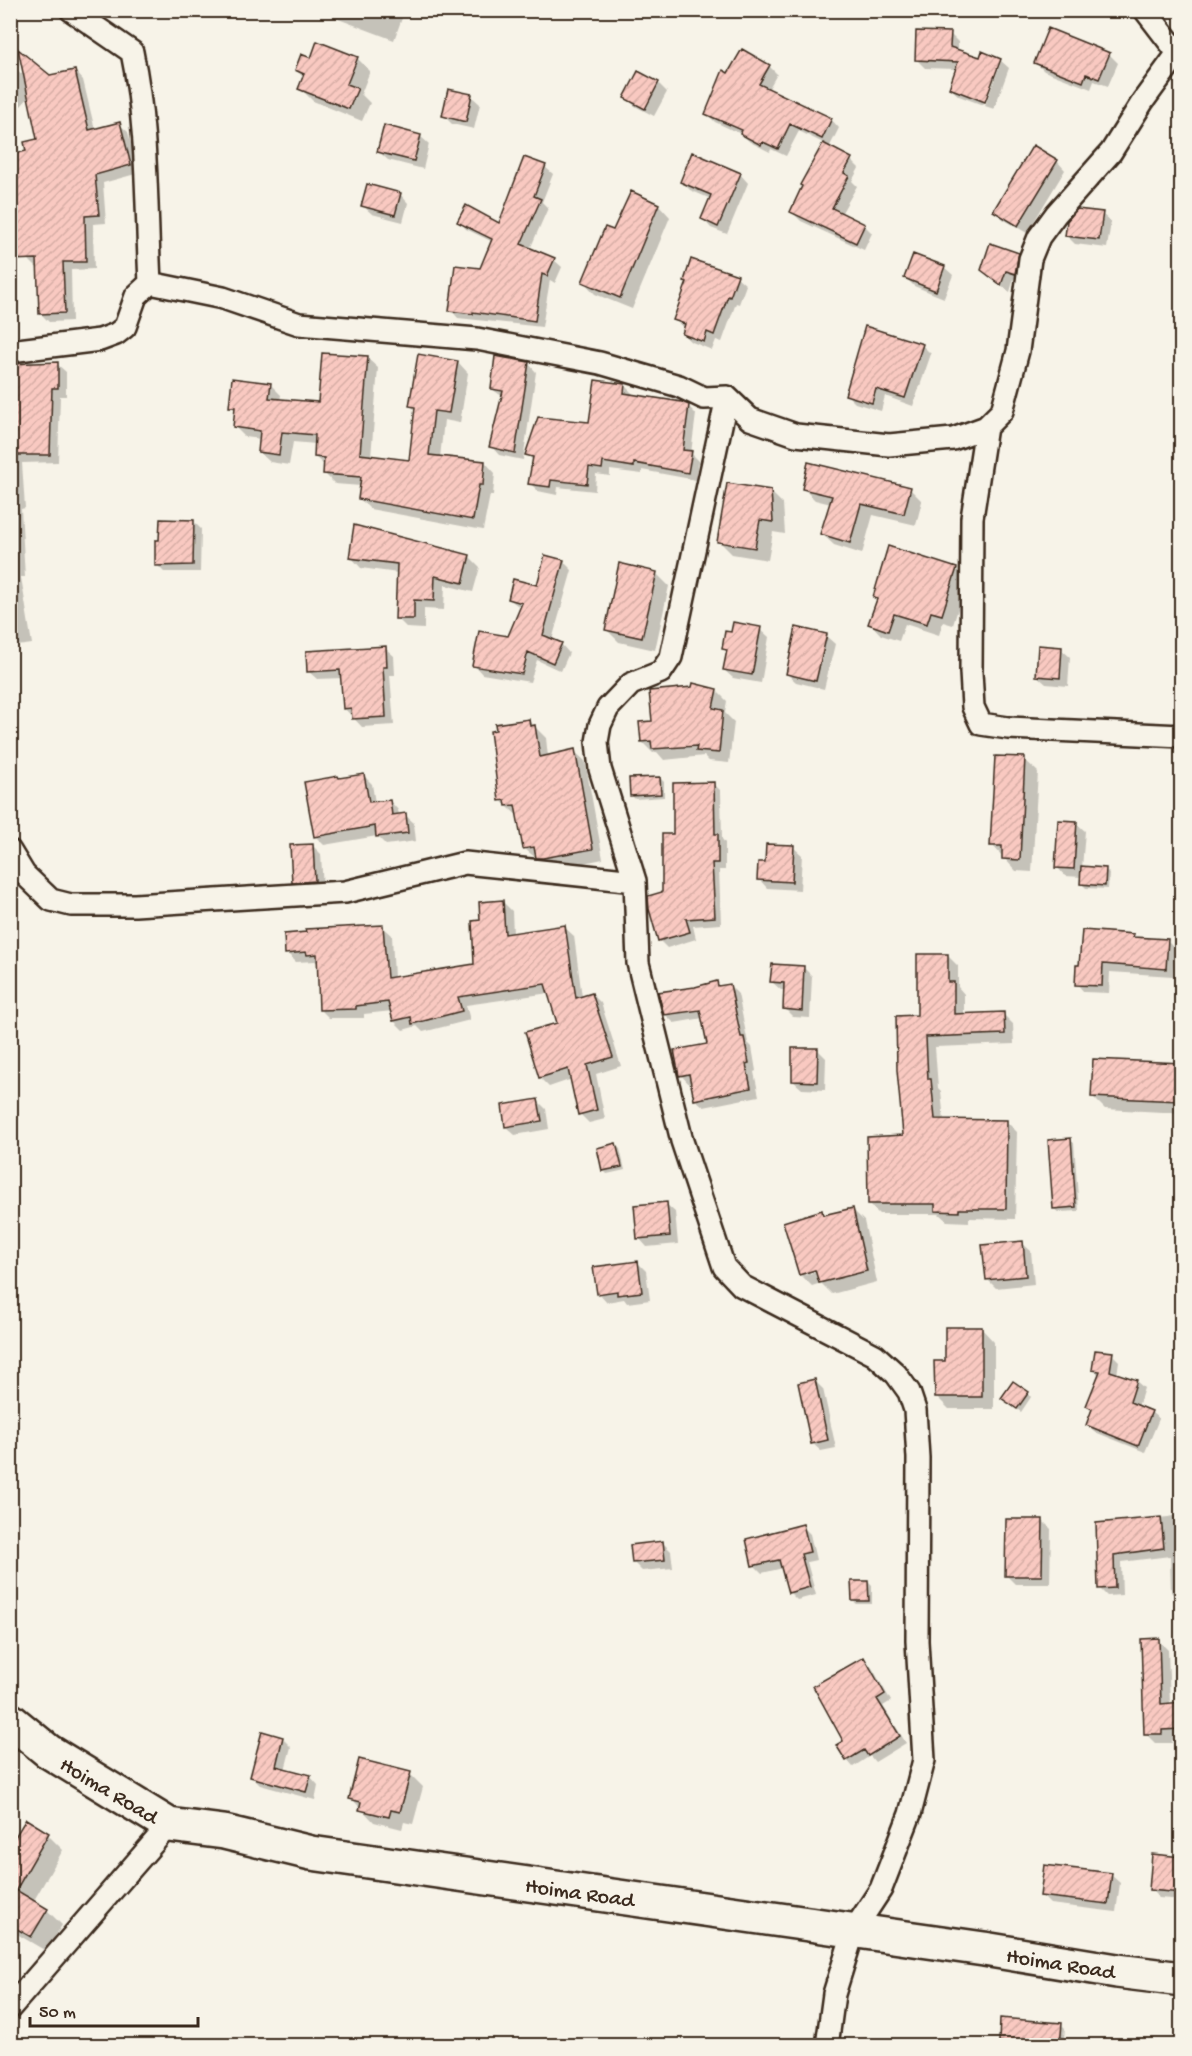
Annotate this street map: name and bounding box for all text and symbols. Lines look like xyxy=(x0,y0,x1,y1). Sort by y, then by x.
street label: Hoima Road xyxy=(54,1753,164,1833)
street label: Hoima Road xyxy=(523,1874,638,1916)
street label: Hoima Road xyxy=(1004,1945,1119,1988)
scale bar xyxy=(30,1990,198,2028)
text: 50 m xyxy=(39,2003,76,2024)

